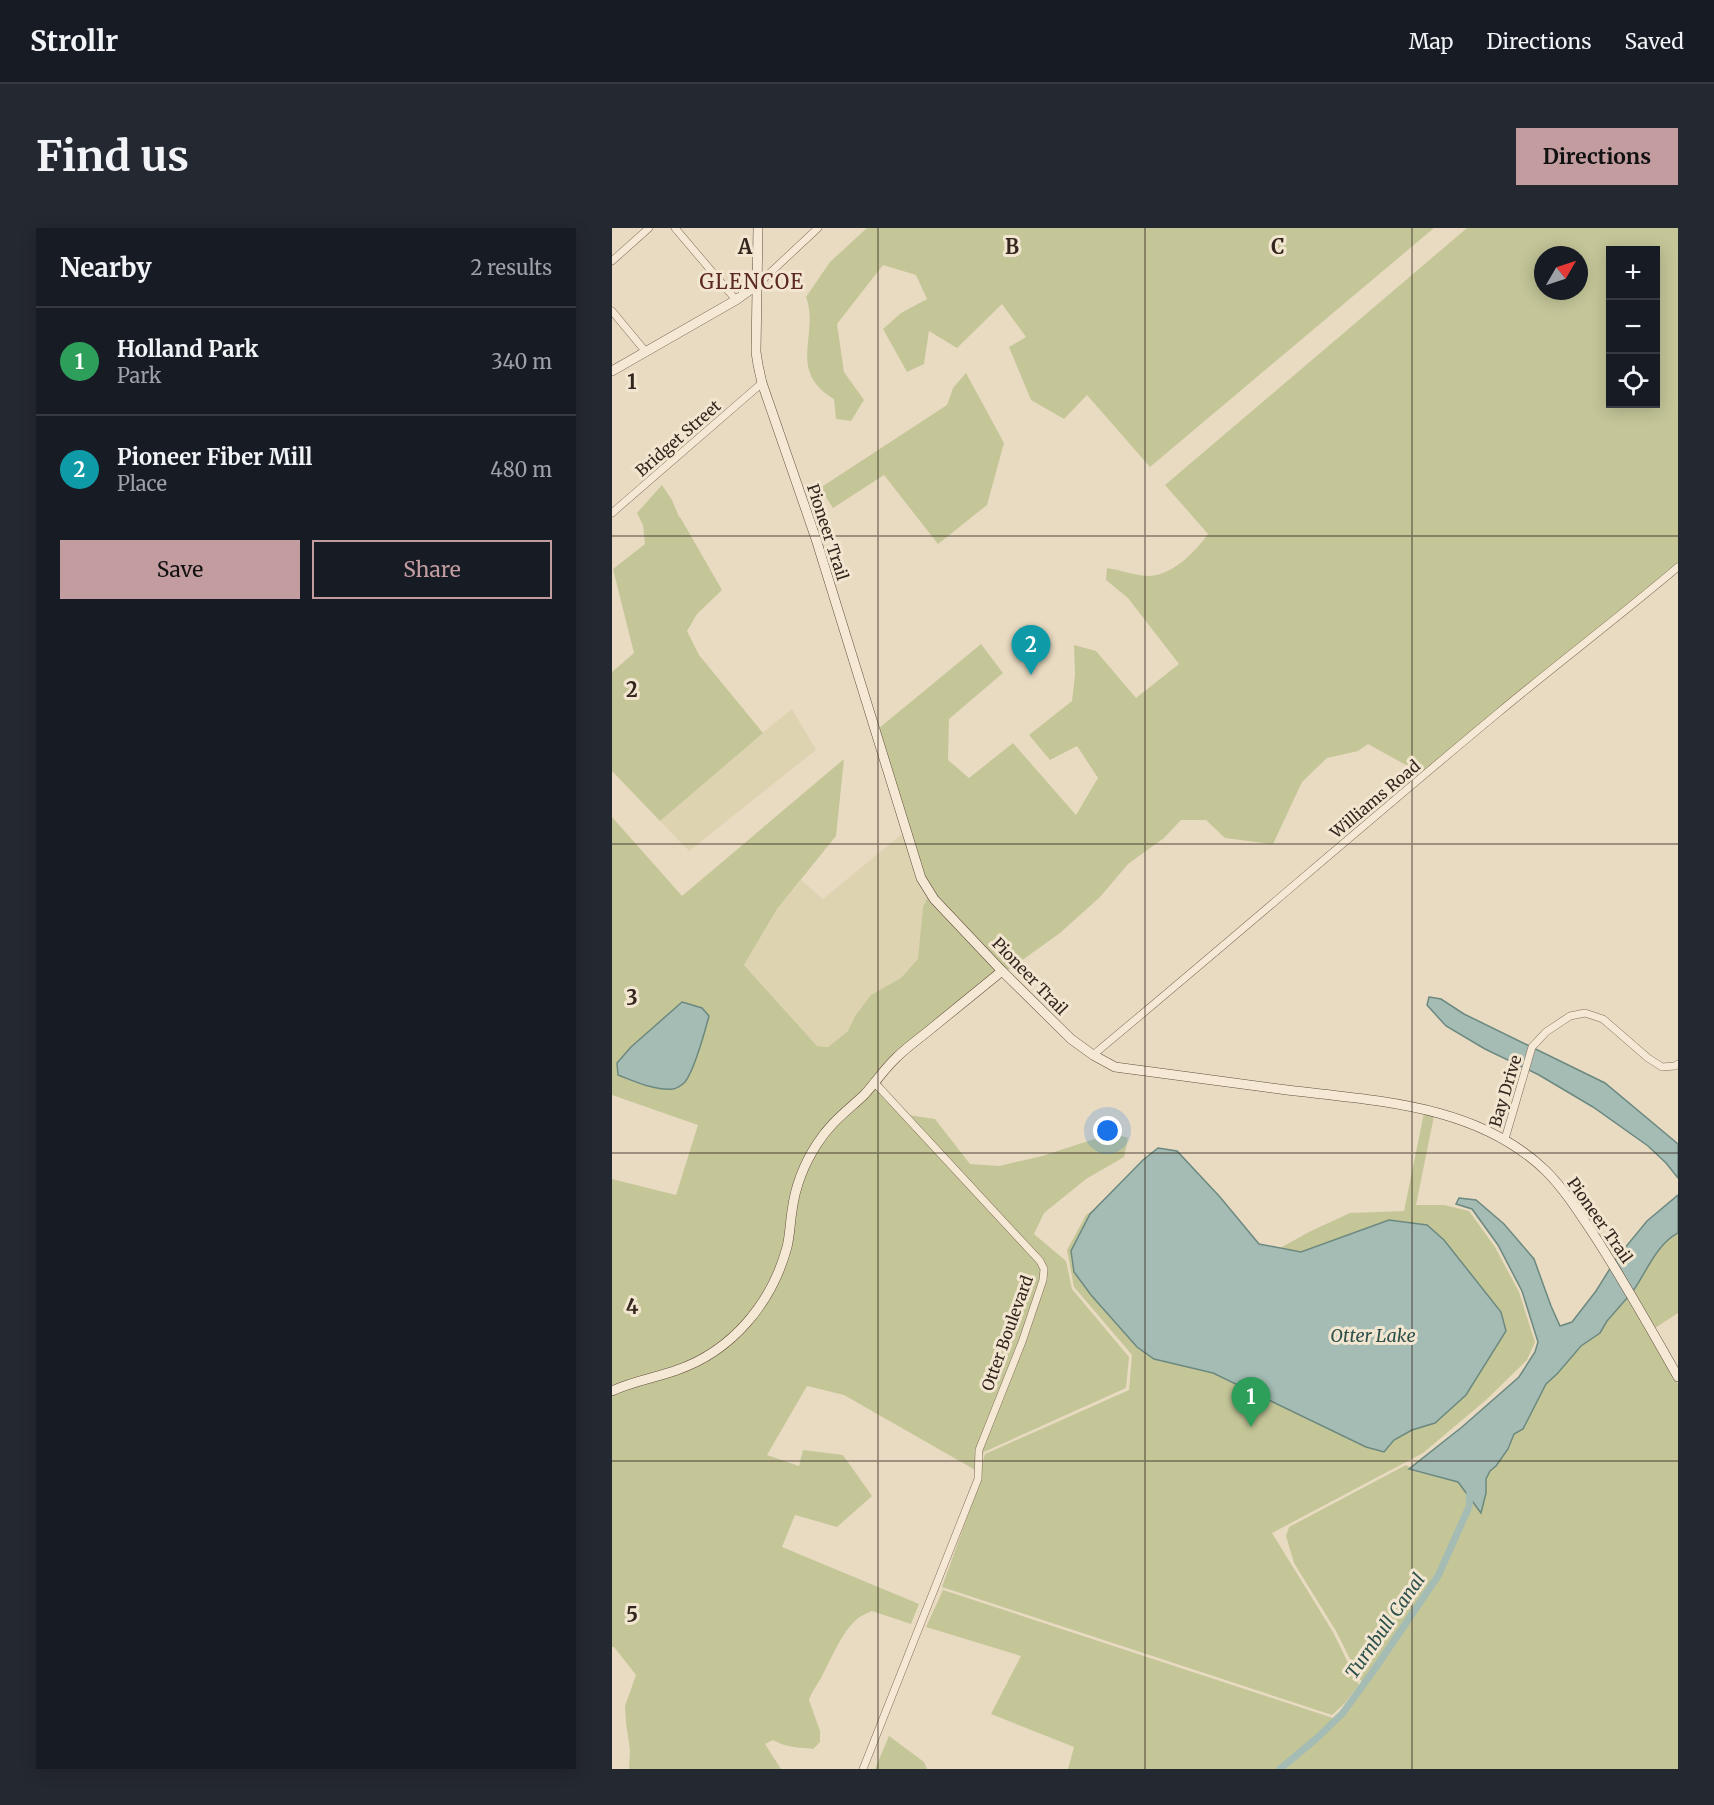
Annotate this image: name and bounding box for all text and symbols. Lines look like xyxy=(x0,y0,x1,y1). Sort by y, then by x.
text: Strollr xyxy=(30,23,118,59)
text: Map xyxy=(1409,28,1453,55)
text: Directions xyxy=(1486,28,1591,55)
text: Saved xyxy=(1624,28,1684,55)
button: Directions xyxy=(1516,128,1678,185)
text: Find us xyxy=(36,130,189,182)
text: A xyxy=(737,234,753,259)
text: B xyxy=(1005,234,1019,259)
text: C xyxy=(1271,234,1285,259)
north arrow xyxy=(1534,246,1588,300)
map controls xyxy=(1606,246,1660,408)
button: + xyxy=(1606,246,1660,300)
text: Nearby xyxy=(60,251,152,284)
text: 2 results xyxy=(470,255,552,280)
district label: GLENCOE xyxy=(699,269,805,294)
button: − xyxy=(1606,300,1660,354)
text: Holland Park xyxy=(117,335,258,363)
text: 1 xyxy=(75,349,84,374)
text: 340 m xyxy=(491,349,552,374)
button: locate xyxy=(1606,354,1660,408)
text: Park xyxy=(117,363,161,388)
text: 1 xyxy=(627,369,637,394)
street label: Bridget Street xyxy=(631,395,725,480)
text: Pioneer Fiber Mill xyxy=(117,443,313,471)
text: 2 xyxy=(74,457,85,482)
text: 480 m xyxy=(490,457,552,482)
text: Place xyxy=(117,471,167,496)
street label: Pioneer Trail xyxy=(803,481,853,583)
button: Save xyxy=(60,540,300,599)
button: Share xyxy=(312,540,552,599)
pin: 2 xyxy=(1012,626,1050,675)
text: 2 xyxy=(626,677,638,702)
street label: Williams Road xyxy=(1325,755,1424,843)
street label: Pioneer Trail xyxy=(988,933,1072,1019)
text: 3 xyxy=(626,985,638,1010)
street label: Bay Drive xyxy=(1485,1053,1525,1129)
your location xyxy=(1093,1116,1122,1145)
street label: Pioneer Trail xyxy=(1563,1173,1637,1267)
street label: Otter Boulevard xyxy=(977,1272,1037,1393)
text: 4 xyxy=(626,1294,639,1319)
water label: Otter Lake xyxy=(1330,1324,1416,1347)
pin: 1 xyxy=(1232,1378,1270,1427)
water label: Turnbull Canal xyxy=(1340,1569,1430,1683)
text: 5 xyxy=(626,1602,638,1627)

